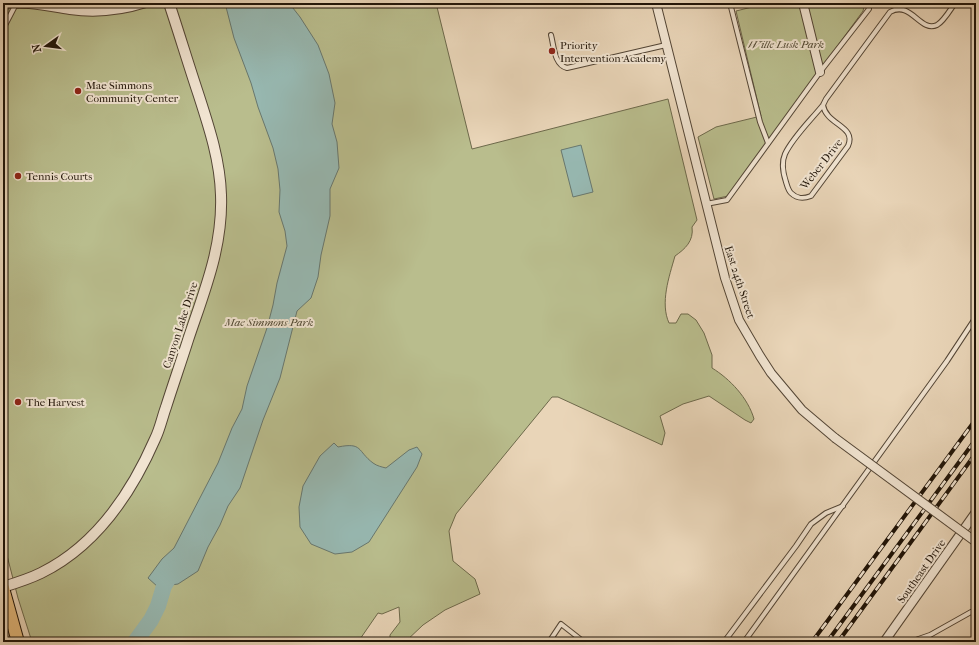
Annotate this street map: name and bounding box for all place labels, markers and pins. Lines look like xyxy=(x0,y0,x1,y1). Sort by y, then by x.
place label: Priority Intervention Academy xyxy=(560,39,667,65)
marker: Priority Intervention Academy xyxy=(547,46,557,56)
place label: Mae Simmons Community Center xyxy=(86,79,179,105)
marker: Mae Simmons Community Center xyxy=(73,86,83,96)
place label: Tennis Courts xyxy=(26,170,92,183)
marker: Tennis Courts xyxy=(13,171,23,181)
place label: The Harvest xyxy=(26,396,85,409)
marker: The Harvest xyxy=(13,397,23,407)

